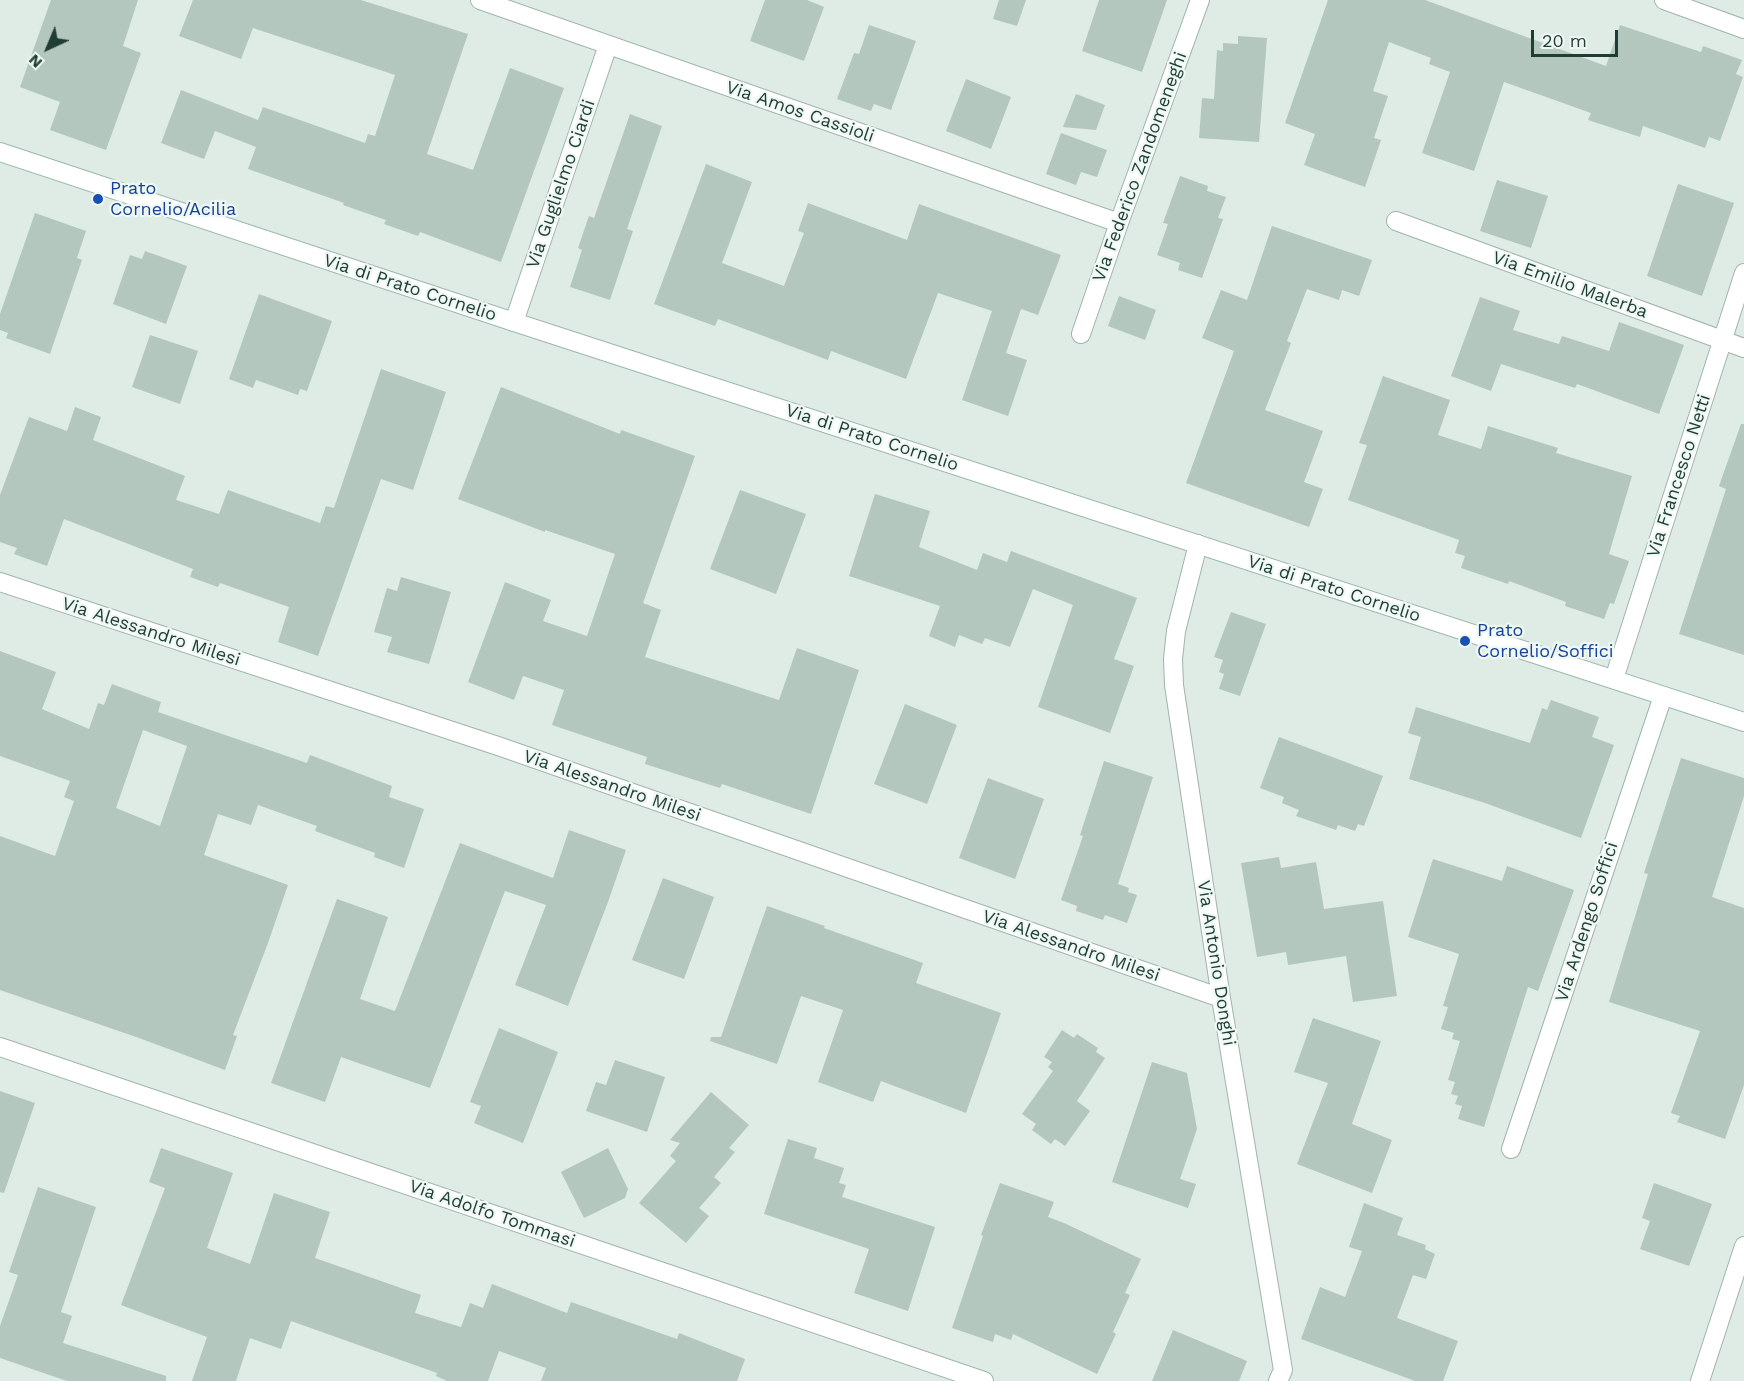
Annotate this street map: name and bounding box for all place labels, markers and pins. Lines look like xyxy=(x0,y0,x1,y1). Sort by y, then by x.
place label: Prato Cornelio/Acilia xyxy=(110,178,236,220)
marker: Prato Cornelio/Acilia xyxy=(91,192,105,206)
place label: Prato Cornelio/Soffici xyxy=(1477,620,1614,662)
marker: Prato Cornelio/Soffici xyxy=(1458,634,1472,648)

